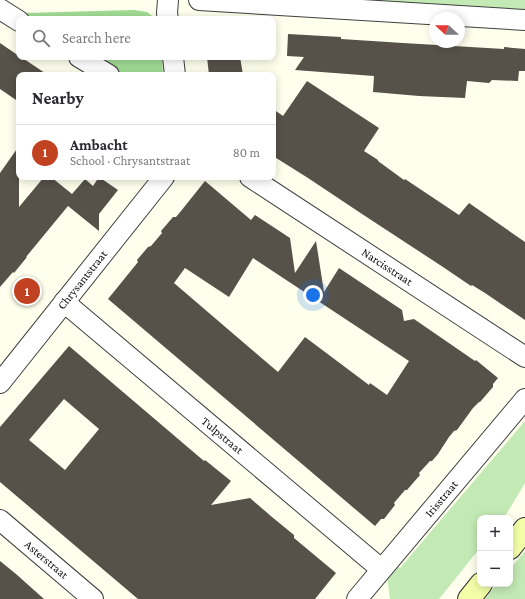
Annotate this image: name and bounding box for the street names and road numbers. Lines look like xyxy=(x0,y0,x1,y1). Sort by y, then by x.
street label: Narcisstraat xyxy=(359,245,416,289)
street label: Chrysantstraat xyxy=(54,247,111,312)
street label: Tulpstraat xyxy=(199,414,247,458)
street label: Irisstraat xyxy=(422,477,461,520)
street label: Asterstraat xyxy=(22,537,72,583)

